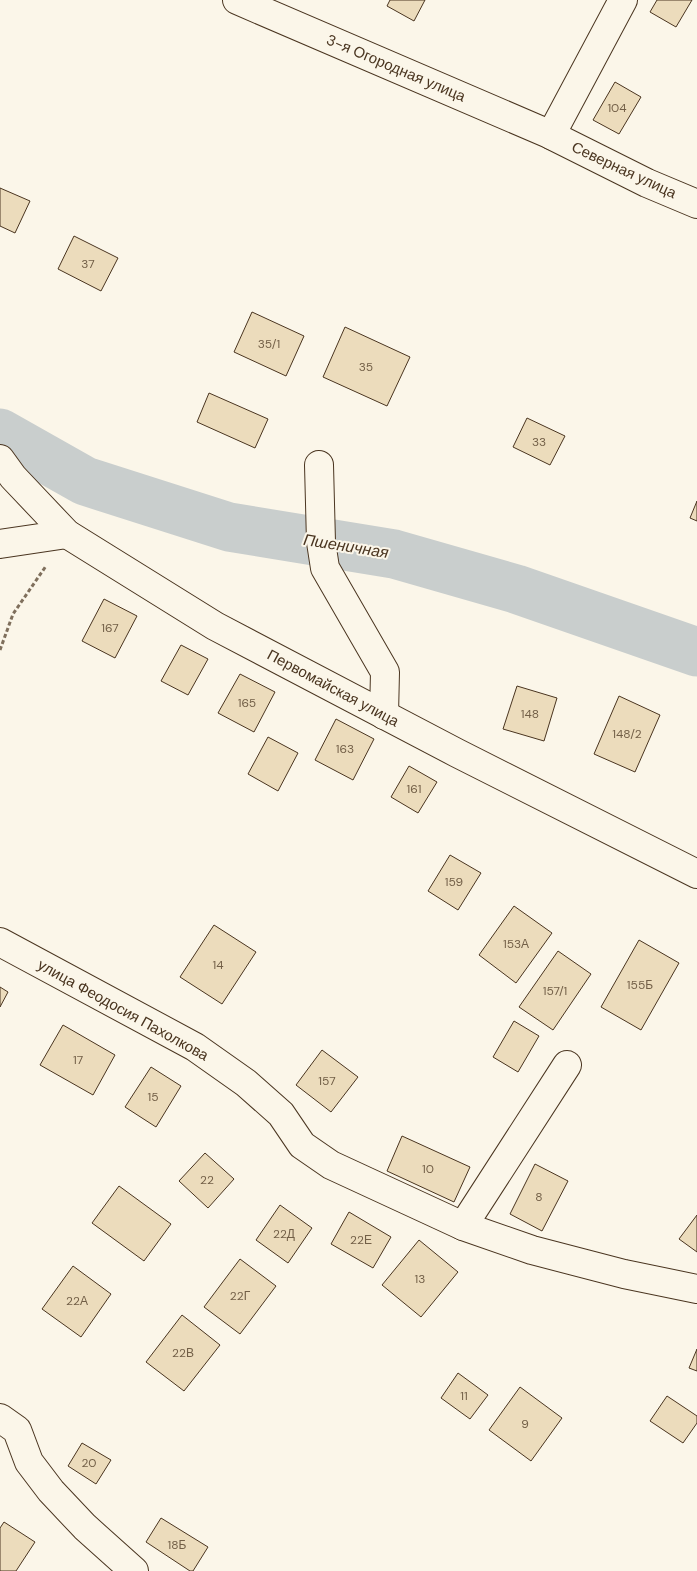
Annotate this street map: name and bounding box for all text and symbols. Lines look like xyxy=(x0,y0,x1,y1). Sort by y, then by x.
street label: 3-я Огородная улица xyxy=(323,30,469,107)
house number: 104 xyxy=(607,100,627,116)
street label: Северная улица xyxy=(568,137,680,203)
house number: 37 xyxy=(81,256,95,272)
house number: 35/1 xyxy=(258,336,280,352)
house number: 35 xyxy=(359,359,373,375)
house number: 33 xyxy=(532,434,546,450)
water label: Пшеничная xyxy=(302,529,391,563)
house number: 167 xyxy=(101,620,119,636)
street label: Первомайская улица xyxy=(264,645,403,732)
house number: 165 xyxy=(238,695,256,711)
house number: 148 xyxy=(521,706,539,722)
house number: 148/2 xyxy=(612,726,642,742)
house number: 163 xyxy=(336,741,354,757)
house number: 161 xyxy=(406,781,422,797)
house number: 159 xyxy=(445,874,463,890)
house number: 153А xyxy=(503,936,529,952)
street label: улица Феодосия Пахолкова xyxy=(34,955,213,1066)
house number: 14 xyxy=(212,957,224,973)
house number: 155Б xyxy=(627,977,653,993)
house number: 157/1 xyxy=(543,983,567,999)
house number: 17 xyxy=(73,1052,83,1068)
house number: 157 xyxy=(318,1073,336,1089)
house number: 15 xyxy=(147,1089,159,1105)
house number: 10 xyxy=(422,1161,434,1177)
house number: 22 xyxy=(200,1172,214,1188)
house number: 8 xyxy=(535,1189,543,1205)
house number: 22Д xyxy=(273,1226,295,1242)
house number: 22Е xyxy=(350,1232,372,1248)
house number: 13 xyxy=(415,1271,425,1287)
house number: 22Г xyxy=(230,1288,251,1304)
house number: 22А xyxy=(66,1293,88,1309)
house number: 22В xyxy=(172,1345,194,1361)
house number: 11 xyxy=(460,1388,468,1404)
house number: 9 xyxy=(521,1416,529,1432)
house number: 20 xyxy=(81,1455,97,1471)
house number: 18Б xyxy=(168,1537,187,1553)

